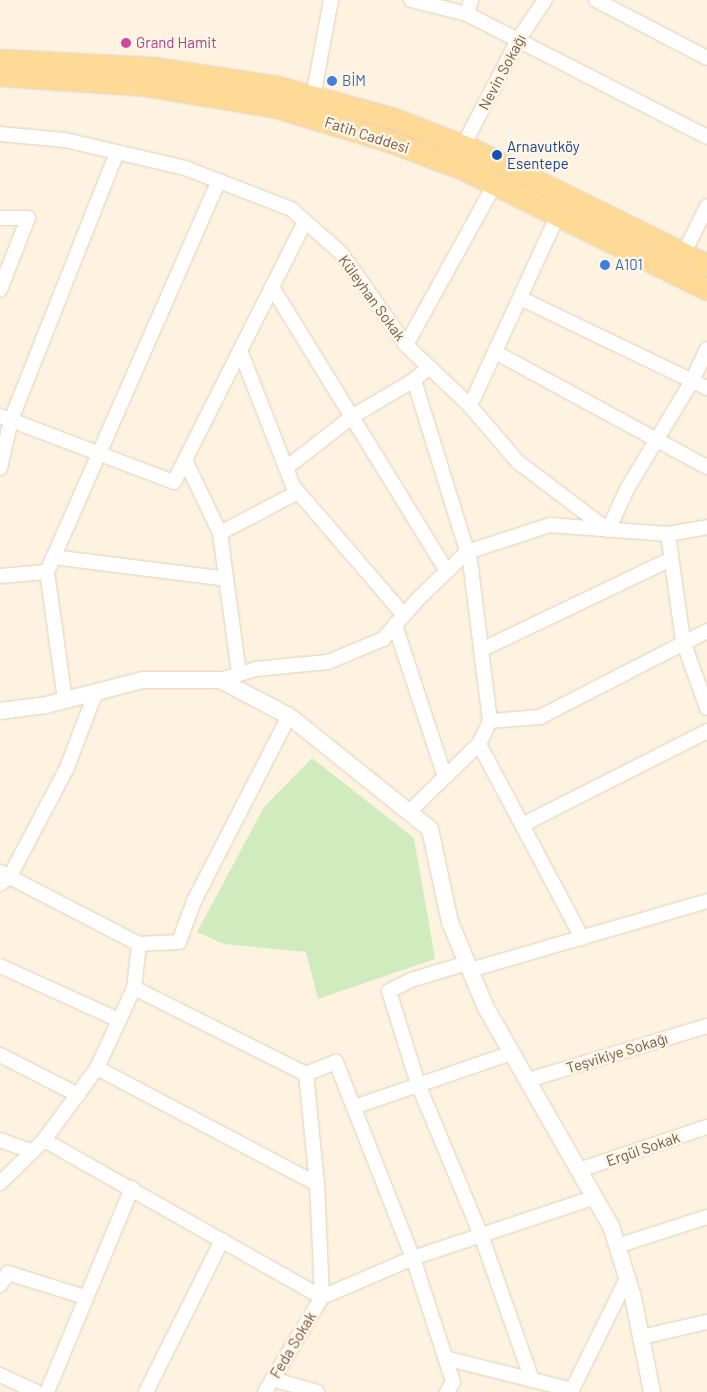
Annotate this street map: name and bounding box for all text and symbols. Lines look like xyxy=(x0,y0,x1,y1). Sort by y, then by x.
street label: Nevin Sokağı xyxy=(475,31,529,113)
place label: Grand Hamit xyxy=(136,34,217,52)
marker: Grand Hamit xyxy=(120,37,132,49)
place label: BİM xyxy=(342,72,366,90)
marker: BİM xyxy=(326,75,338,87)
street label: Fatih Caddesi xyxy=(322,113,412,157)
place label: Arnavutköy Esentepe xyxy=(507,137,580,172)
marker: Arnavutköy Esentepe xyxy=(491,149,503,161)
street label: Küleyhan Sokak xyxy=(335,252,409,344)
place label: A101 xyxy=(615,256,643,274)
marker: A101 xyxy=(599,259,611,271)
street label: Teşvikiye Sokağı xyxy=(564,1029,670,1077)
street label: Ergül Sokak xyxy=(604,1128,682,1170)
street label: Feda Sokak xyxy=(266,1309,320,1381)

